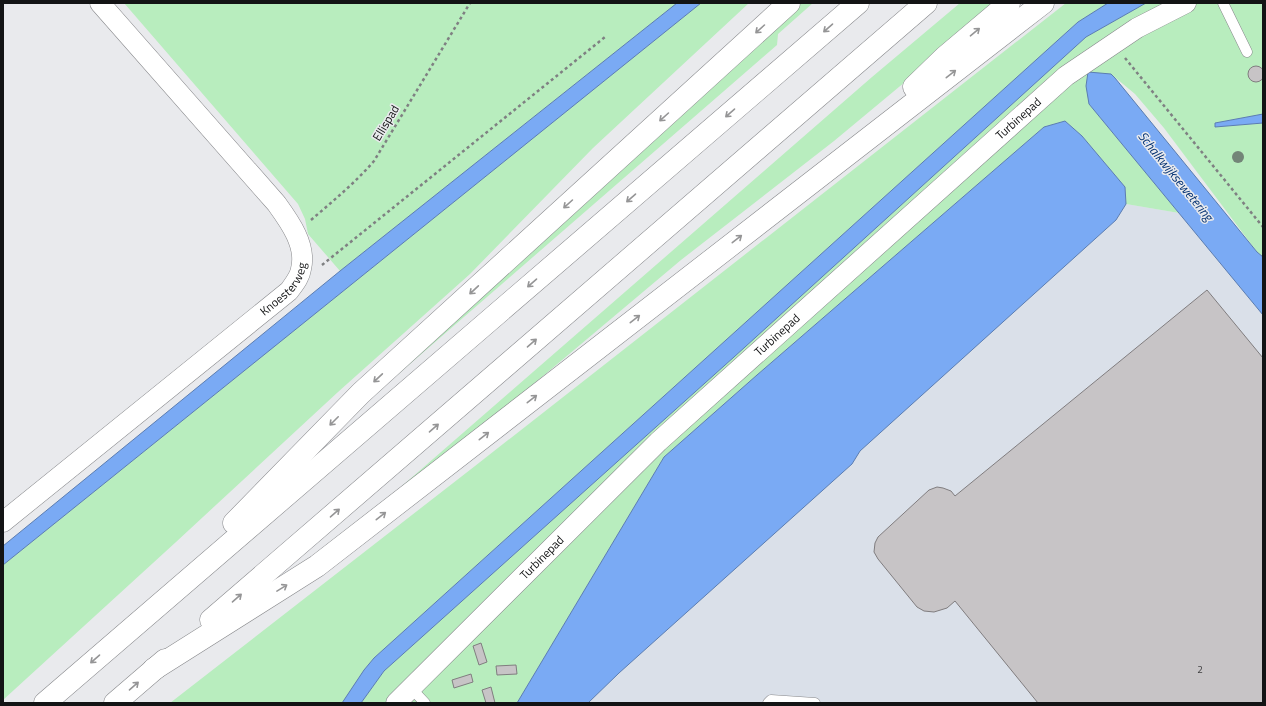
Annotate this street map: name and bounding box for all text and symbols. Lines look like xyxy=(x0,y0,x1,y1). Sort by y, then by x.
one-way arrow xyxy=(823,24,833,33)
one-way arrow xyxy=(755,25,765,34)
one-way arrow xyxy=(970,28,980,37)
one-way arrow xyxy=(946,70,957,78)
street label: Turbinepad xyxy=(991,93,1045,144)
street label: Ellispad xyxy=(367,101,404,144)
one-way arrow xyxy=(724,109,735,118)
one-way arrow xyxy=(659,112,669,122)
water label: Schalkwijksewetering xyxy=(1133,127,1220,227)
one-way arrow xyxy=(626,193,636,203)
one-way arrow xyxy=(562,200,573,209)
one-way arrow xyxy=(732,235,743,244)
street label: Knoesterweg xyxy=(255,261,311,320)
one-way arrow xyxy=(527,278,538,287)
one-way arrow xyxy=(469,285,479,295)
street label: Turbinepad xyxy=(750,309,804,360)
one-way arrow xyxy=(629,315,640,324)
one-way arrow xyxy=(527,338,538,347)
one-way arrow xyxy=(373,373,383,382)
one-way arrow xyxy=(526,395,537,403)
one-way arrow xyxy=(329,416,339,426)
one-way arrow xyxy=(428,423,439,432)
one-way arrow xyxy=(478,432,489,441)
one-way arrow xyxy=(330,508,341,517)
one-way arrow xyxy=(376,512,387,520)
street label: Turbinepad xyxy=(515,531,568,584)
one-way arrow xyxy=(276,584,287,592)
one-way arrow xyxy=(232,593,242,602)
one-way arrow xyxy=(91,654,101,663)
house number: 2 xyxy=(1197,662,1203,677)
one-way arrow xyxy=(129,681,140,690)

